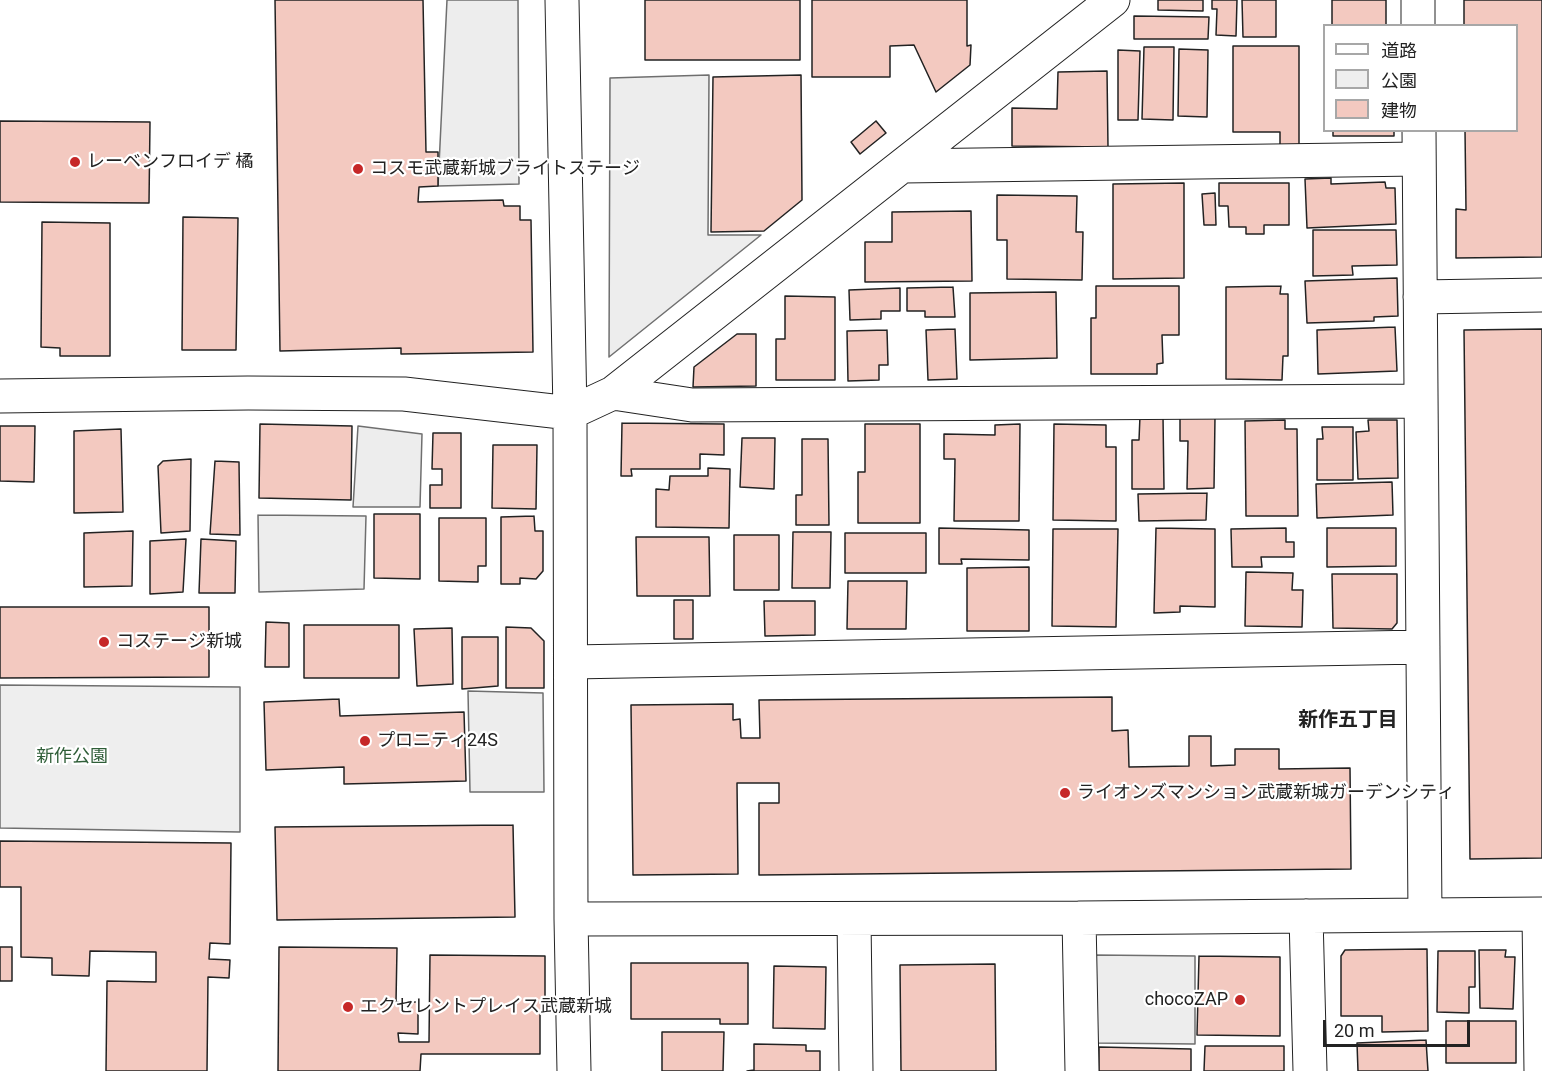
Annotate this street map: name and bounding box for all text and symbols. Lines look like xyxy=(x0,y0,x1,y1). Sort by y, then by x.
legend xyxy=(1323,24,1518,132)
text: 道路 xyxy=(1381,40,1417,61)
text: 公園 xyxy=(1381,70,1417,91)
text: 建物 xyxy=(1381,100,1417,121)
place label: レーベンフロイデ 橘 xyxy=(87,151,253,173)
marker: レーベンフロイデ 橘 xyxy=(68,155,82,169)
place label: コスモ武蔵新城ブライトステージ xyxy=(370,158,640,180)
marker: コスモ武蔵新城ブライトステージ xyxy=(351,162,365,176)
place label: コステージ新城 xyxy=(116,631,242,653)
marker: コステージ新城 xyxy=(97,635,111,649)
district label: 新作五丁目 xyxy=(1298,709,1398,733)
place label: プロニティ24S xyxy=(377,730,498,752)
marker: プロニティ24S xyxy=(358,734,372,748)
park label: 新作公園 xyxy=(36,746,108,768)
place label: ライオンズマンション武蔵新城ガーデンシティ xyxy=(1077,782,1455,804)
marker: ライオンズマンション武蔵新城ガーデンシティ xyxy=(1058,786,1072,800)
place label: chocoZAP xyxy=(1145,989,1228,1011)
marker: chocoZAP xyxy=(1233,993,1247,1007)
place label: エクセレントプレイス武蔵新城 xyxy=(360,996,612,1018)
marker: エクセレントプレイス武蔵新城 xyxy=(341,1000,355,1014)
scale bar xyxy=(1326,1008,1473,1046)
text: 20 m xyxy=(1334,1020,1374,1041)

